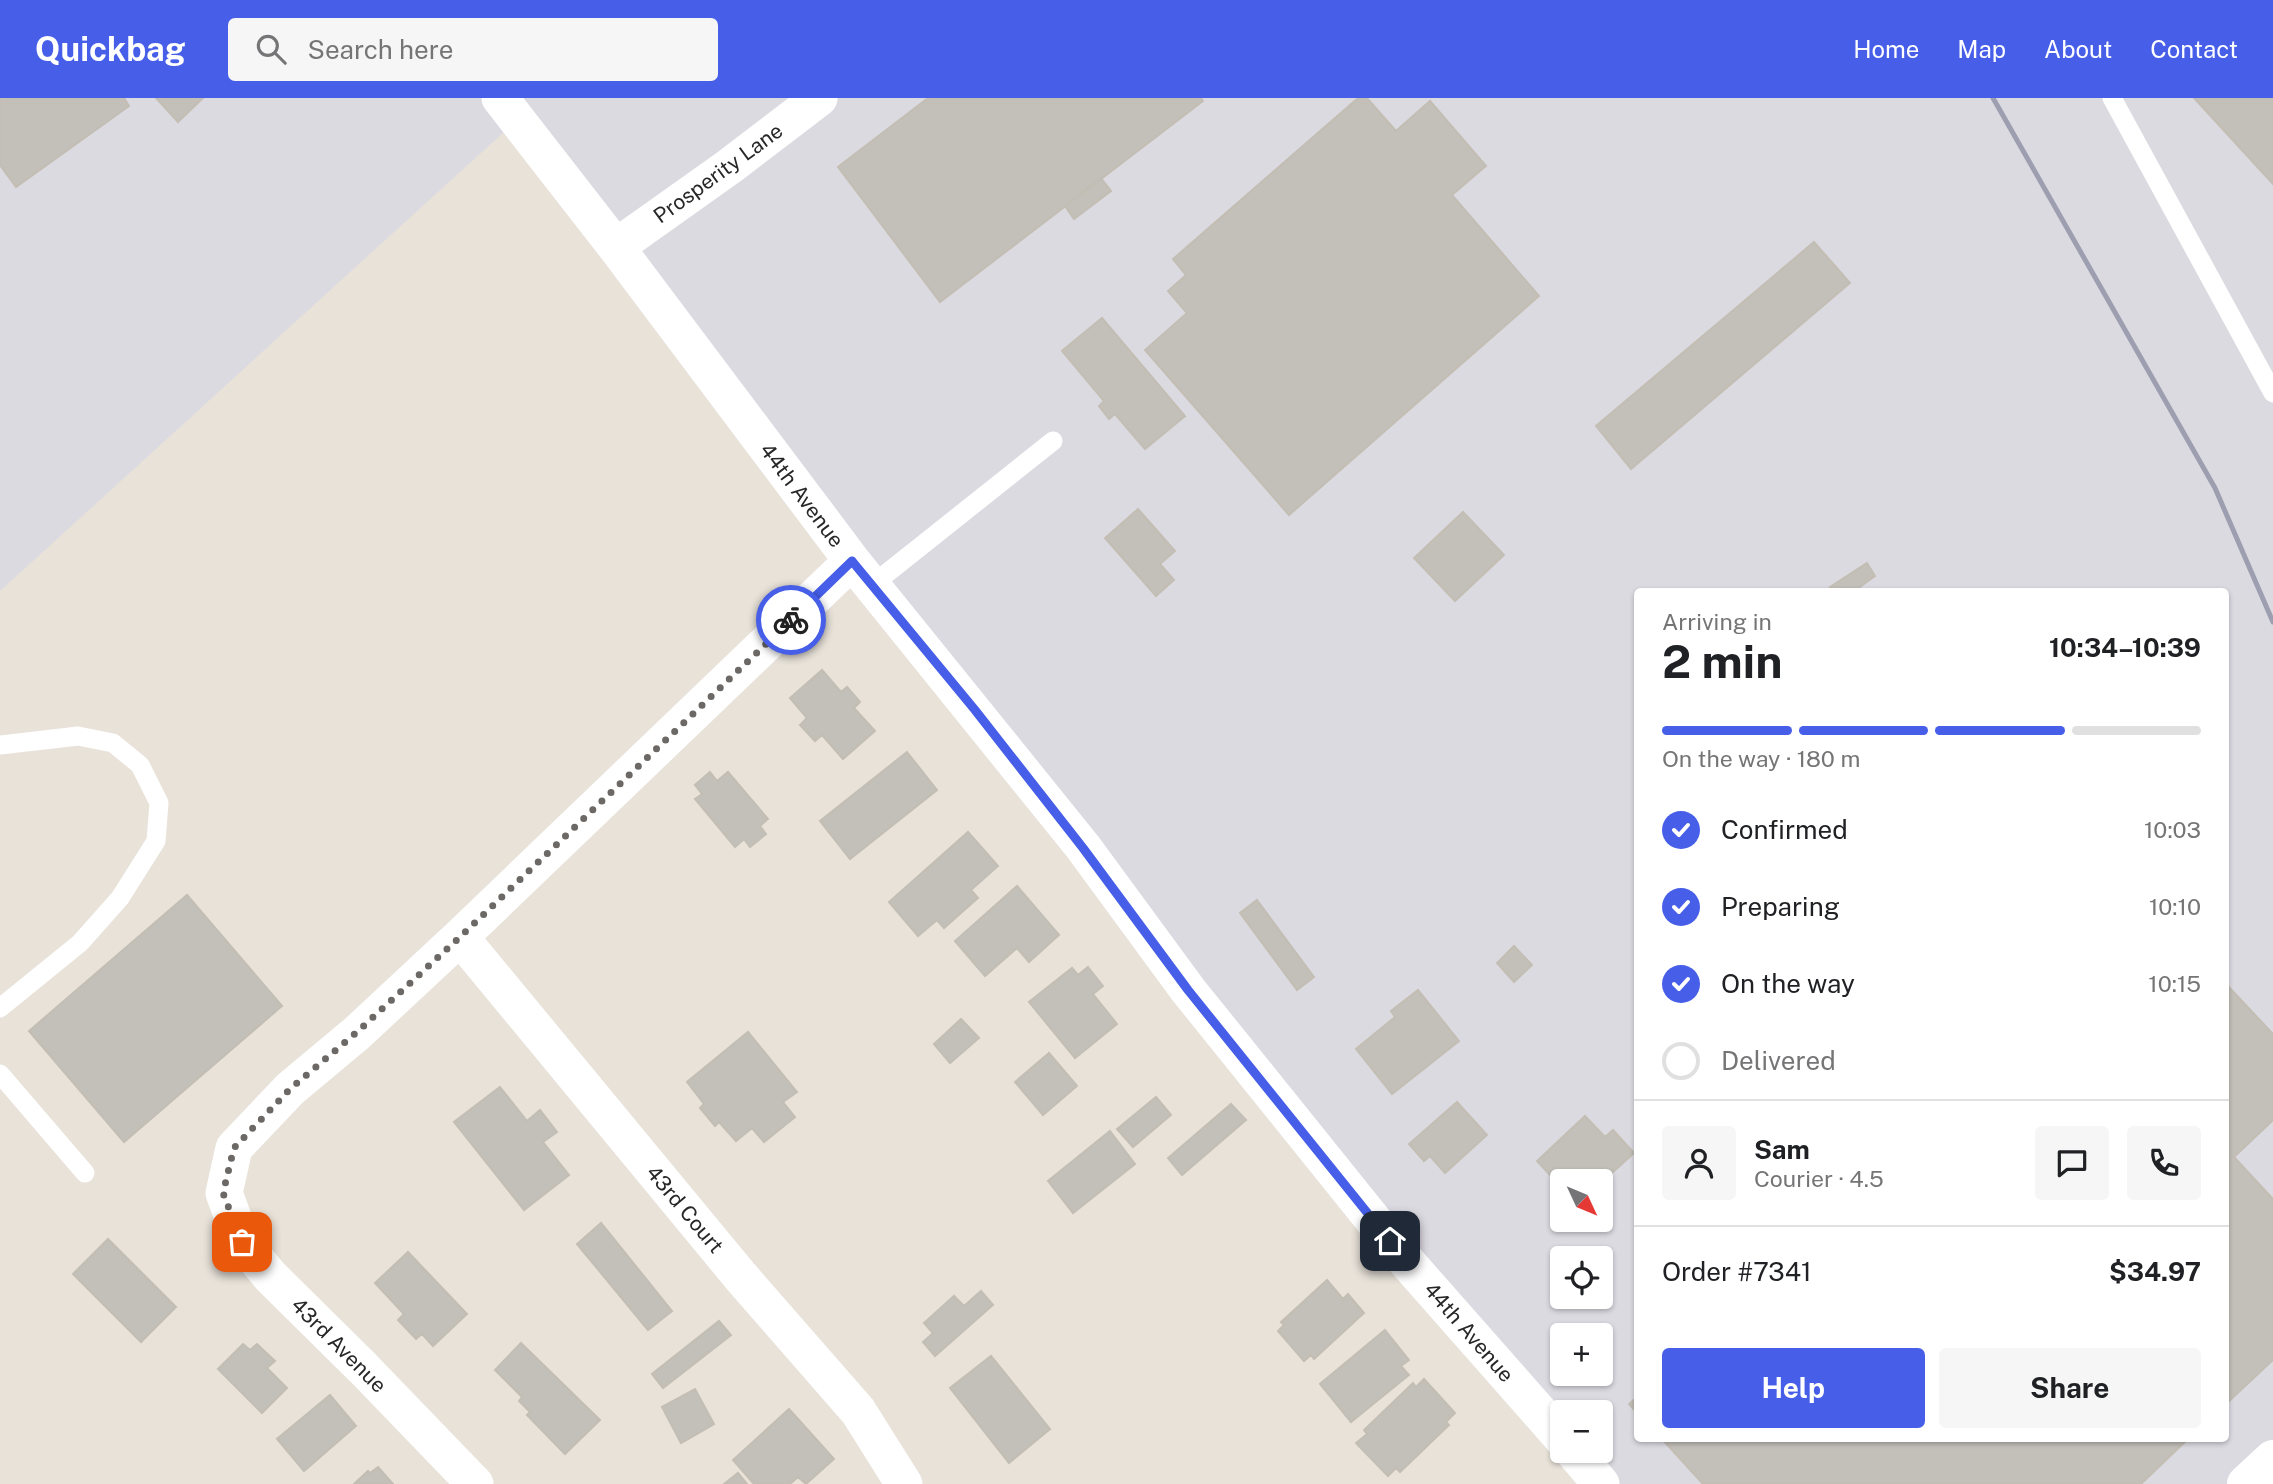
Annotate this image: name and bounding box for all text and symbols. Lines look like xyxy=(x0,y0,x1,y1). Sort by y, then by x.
search box xyxy=(228,18,718,81)
text: Quickbag xyxy=(35,30,186,68)
icon: search xyxy=(252,30,290,68)
text: Search here xyxy=(308,34,454,65)
text: Home xyxy=(1853,35,1919,63)
text: Map xyxy=(1957,35,2006,63)
text: About xyxy=(2044,35,2112,63)
text: Contact xyxy=(2150,35,2238,63)
street label: Prosperity Lane xyxy=(649,118,787,228)
street label: 44th Avenue xyxy=(755,438,849,552)
courier xyxy=(756,585,826,655)
icon: bike xyxy=(772,601,810,639)
text: Arriving in xyxy=(1662,608,1772,635)
text: 10:34–10:39 xyxy=(2049,632,2201,663)
text: 2 min xyxy=(1662,634,1782,688)
text: On the way · 180 m xyxy=(1662,745,1860,772)
icon: check xyxy=(1662,811,1700,849)
text: Confirmed xyxy=(1721,814,1848,845)
text: 10:03 xyxy=(2144,816,2201,843)
icon: check xyxy=(1662,888,1700,926)
text: Preparing xyxy=(1721,891,1840,922)
text: 10:10 xyxy=(2149,893,2201,920)
icon: check xyxy=(1662,965,1700,1003)
text: On the way xyxy=(1721,968,1855,999)
text: 10:15 xyxy=(2148,970,2201,997)
text: Delivered xyxy=(1721,1045,1836,1076)
button: person xyxy=(1662,1126,1736,1200)
button: chat xyxy=(2035,1126,2109,1200)
button: phone xyxy=(2127,1126,2201,1200)
text: Sam xyxy=(1754,1134,1810,1165)
street label: 43rd Court xyxy=(641,1160,729,1258)
text: Courier · 4.5 xyxy=(1754,1165,1884,1192)
north arrow xyxy=(1550,1169,1614,1232)
map controls xyxy=(1550,1169,1613,1463)
pin xyxy=(1360,1211,1420,1271)
pin xyxy=(212,1212,272,1272)
icon: home xyxy=(1371,1222,1409,1260)
icon: bag xyxy=(223,1223,261,1261)
button: locate xyxy=(1550,1246,1613,1309)
text: Order #7341 xyxy=(1662,1256,1812,1287)
text: $34.97 xyxy=(2109,1256,2201,1287)
street label: 44th Avenue xyxy=(1419,1277,1519,1387)
street label: 43rd Avenue xyxy=(286,1292,392,1398)
button: + xyxy=(1550,1323,1613,1386)
button: Help xyxy=(1662,1348,1925,1428)
button: Share xyxy=(1939,1348,2201,1428)
button: − xyxy=(1550,1400,1613,1463)

